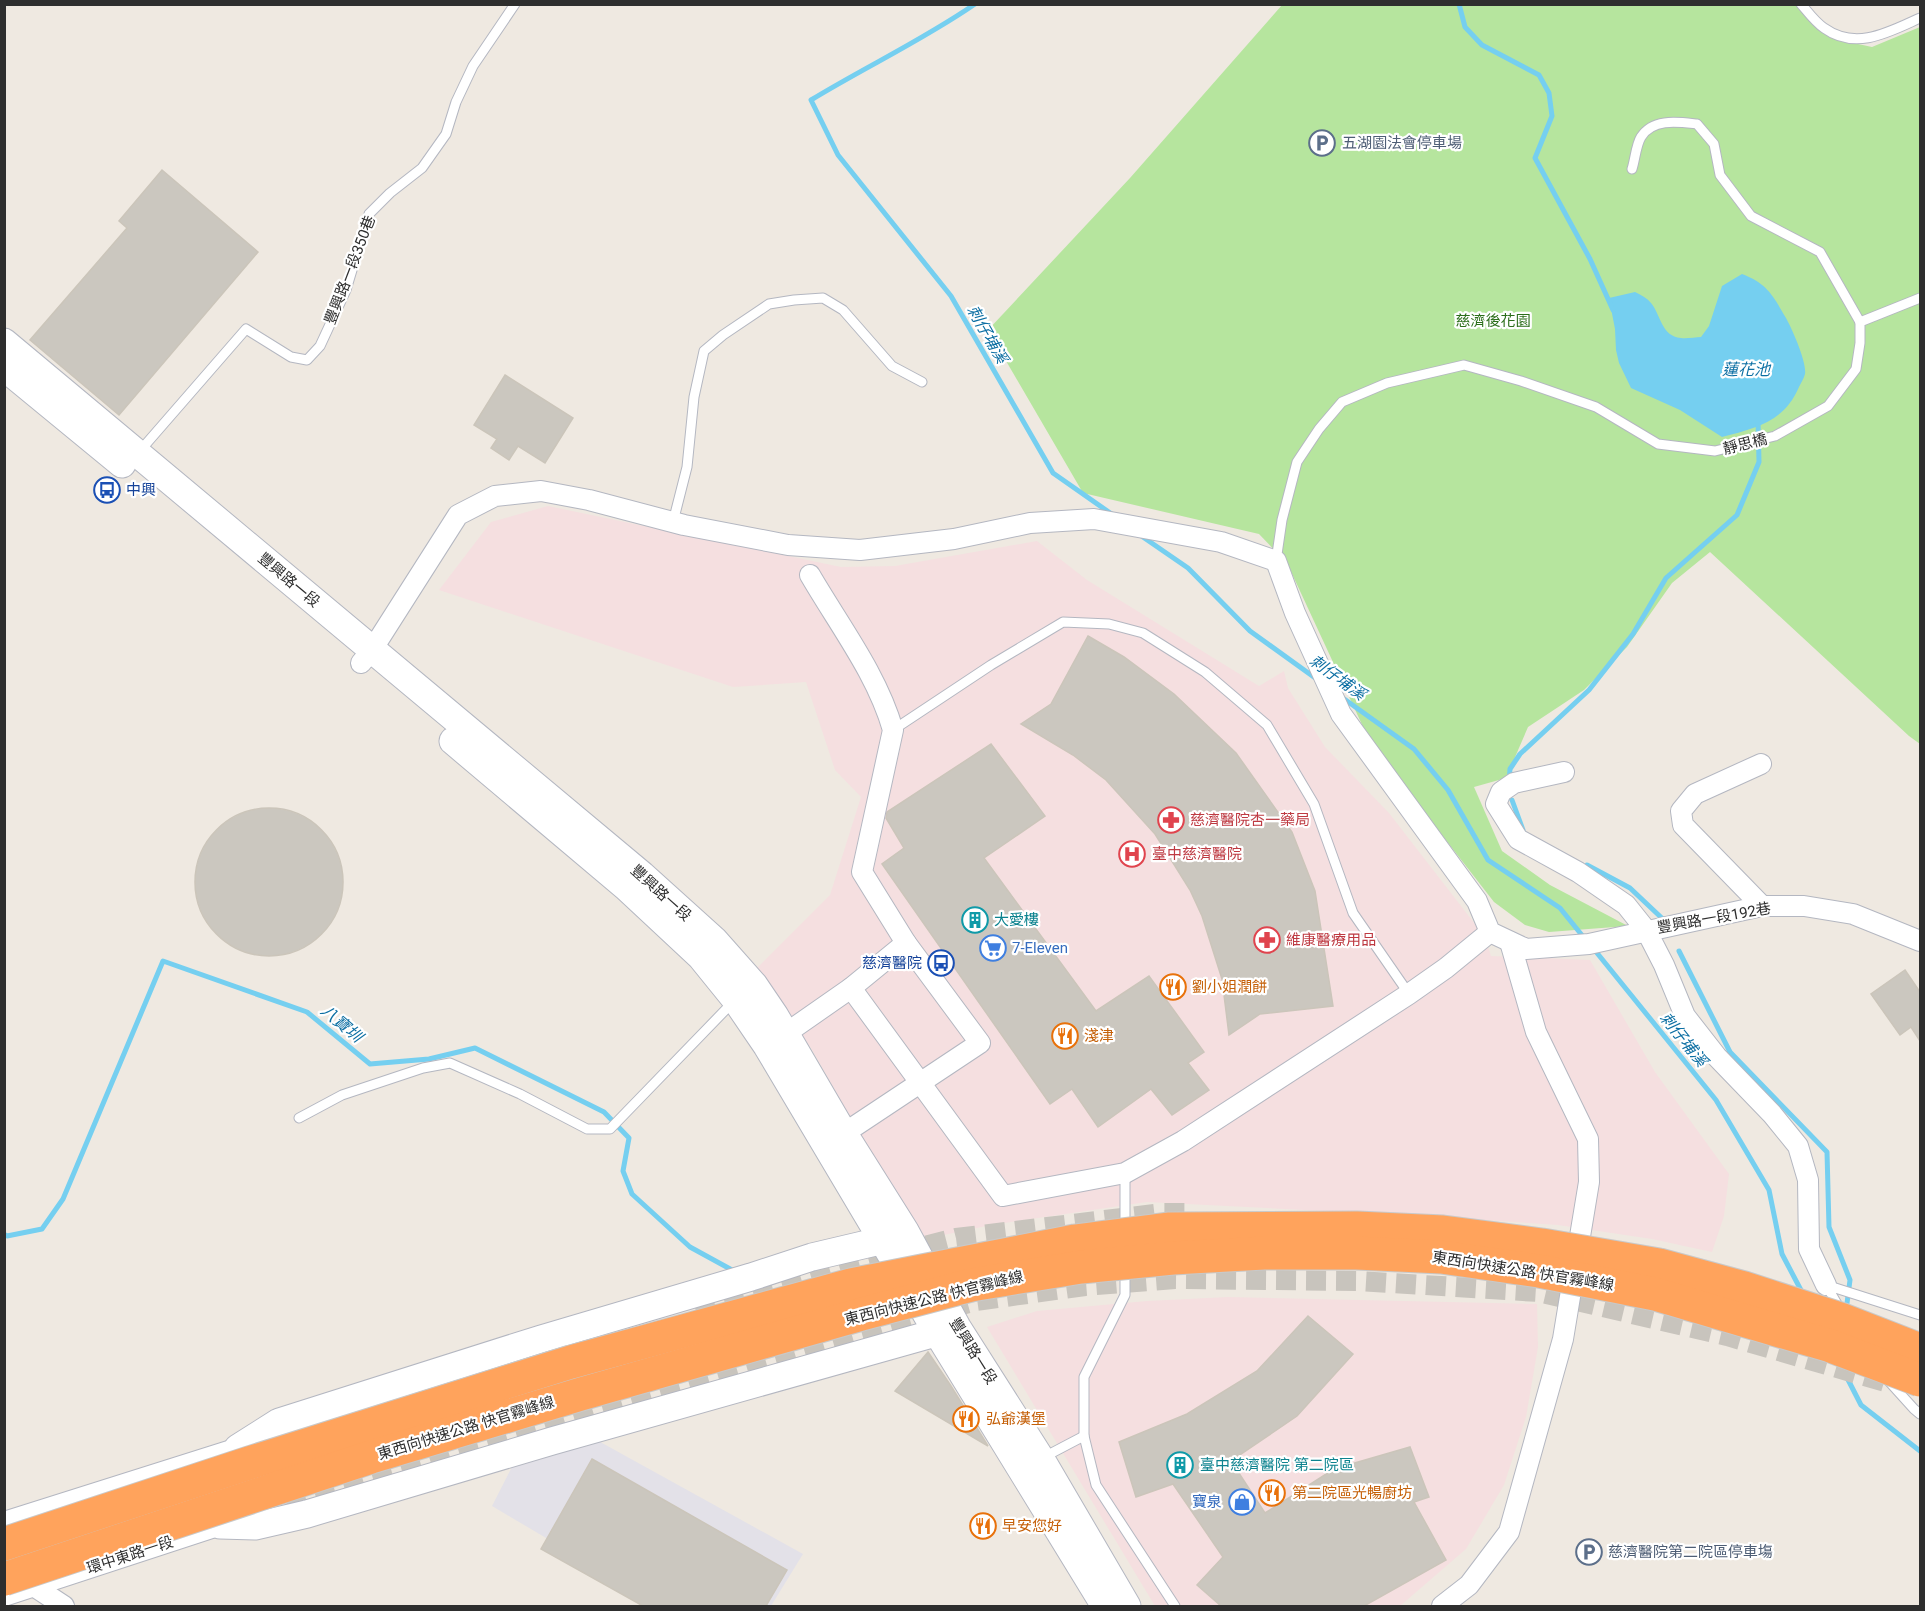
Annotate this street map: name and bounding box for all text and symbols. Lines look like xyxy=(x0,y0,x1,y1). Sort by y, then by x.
parking icon: 五湖園法會停車場 xyxy=(1307,128,1337,158)
place label: 五湖園法會停車場 xyxy=(1342,134,1462,152)
street label: 豐興路一段350巷 xyxy=(321,213,379,327)
water label: 刺仔埔溪 xyxy=(963,302,1013,368)
park label: 慈濟後花園 xyxy=(1455,312,1531,330)
water label: 蓮花池 xyxy=(1722,360,1772,379)
street label: 靜思橋 xyxy=(1721,430,1769,458)
bus stop icon: 中興 xyxy=(92,475,122,505)
place label: 中興 xyxy=(126,481,156,499)
street label: 豐興路一段 xyxy=(254,549,324,611)
water label: 刺仔埔溪 xyxy=(1306,651,1371,705)
pharmacy icon: 慈濟醫院杏一藥局 xyxy=(1156,805,1186,835)
place label: 慈濟醫院杏一藥局 xyxy=(1190,811,1310,829)
hospital icon: 臺中慈濟醫院 xyxy=(1117,839,1147,869)
place label: 臺中慈濟醫院 xyxy=(1152,845,1242,863)
street label: 豐興路一段 xyxy=(627,861,695,925)
street label: 豐興路一段192巷 xyxy=(1656,899,1772,937)
building icon: 大愛樓 xyxy=(960,905,990,935)
place label: 大愛樓 xyxy=(994,911,1039,929)
pharmacy icon: 維康醫療用品 xyxy=(1252,925,1282,955)
place label: 維康醫療用品 xyxy=(1286,931,1376,949)
supermarket icon: 7-Eleven xyxy=(978,933,1008,963)
place label: 7-Eleven xyxy=(1012,939,1068,957)
bus stop icon: 慈濟醫院 xyxy=(926,948,956,978)
place label: 慈濟醫院 xyxy=(862,954,922,972)
restaurant icon: 劉小姐潤餅 xyxy=(1158,972,1188,1002)
place label: 劉小姐潤餅 xyxy=(1192,978,1267,996)
water label: 八寶圳 xyxy=(317,1001,368,1047)
water label: 刺仔埔溪 xyxy=(1656,1008,1712,1072)
restaurant icon: 淺津 xyxy=(1050,1021,1080,1051)
place label: 淺津 xyxy=(1084,1027,1114,1045)
street label: 東西向快速公路 快官霧峰線 xyxy=(1431,1248,1615,1294)
street label: 東西向快速公路 快官霧峰線 xyxy=(843,1267,1025,1329)
street label: 豐興路一段 xyxy=(945,1314,1001,1388)
street label: 東西向快速公路 快官霧峰線 xyxy=(376,1393,556,1463)
restaurant icon: 弘爺漢堡 xyxy=(951,1404,981,1434)
place label: 弘爺漢堡 xyxy=(986,1410,1046,1428)
building icon: 臺中慈濟醫院 第二院區 xyxy=(1165,1450,1195,1480)
place label: 臺中慈濟醫院 第二院區 xyxy=(1200,1456,1354,1474)
restaurant icon: 第二院區光暢廚坊 xyxy=(1257,1478,1287,1508)
place label: 第二院區光暢廚坊 xyxy=(1292,1484,1412,1502)
shop icon: 寶泉 xyxy=(1227,1487,1257,1517)
place label: 寶泉 xyxy=(1192,1493,1222,1511)
restaurant icon: 早安您好 xyxy=(968,1511,998,1541)
place label: 早安您好 xyxy=(1002,1517,1062,1535)
street label: 環中東路一段 xyxy=(84,1533,176,1577)
parking icon: 慈濟醫院第二院區停車塲 xyxy=(1574,1537,1604,1567)
place label: 慈濟醫院第二院區停車塲 xyxy=(1608,1543,1773,1561)

